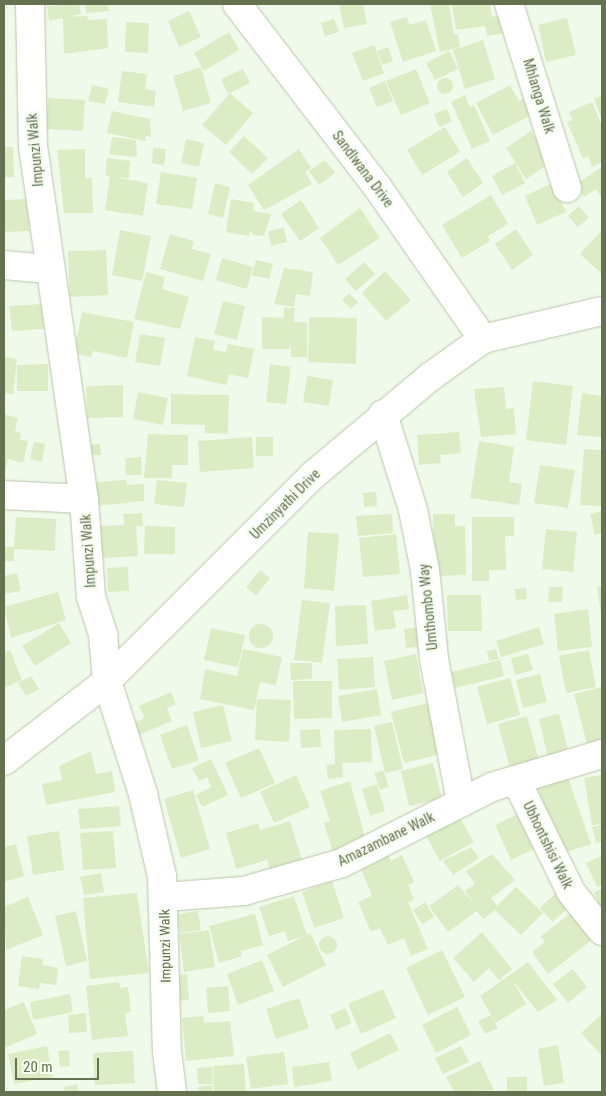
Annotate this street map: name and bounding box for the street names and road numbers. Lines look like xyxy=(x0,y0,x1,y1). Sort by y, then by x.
street label: Mhlanga Walk xyxy=(520,56,558,136)
street label: Impunzi Walk xyxy=(23,113,47,187)
street label: Sandlwana Drive xyxy=(329,127,397,211)
street label: Umzinyathi Drive xyxy=(246,465,324,543)
street label: Impunzi Walk xyxy=(77,514,99,588)
street label: Umthombo Way xyxy=(415,563,441,651)
street label: Ubhontshisi Walk xyxy=(520,798,576,892)
street label: Amazambane Walk xyxy=(335,808,437,870)
street label: Impunzi Walk xyxy=(156,909,174,983)

